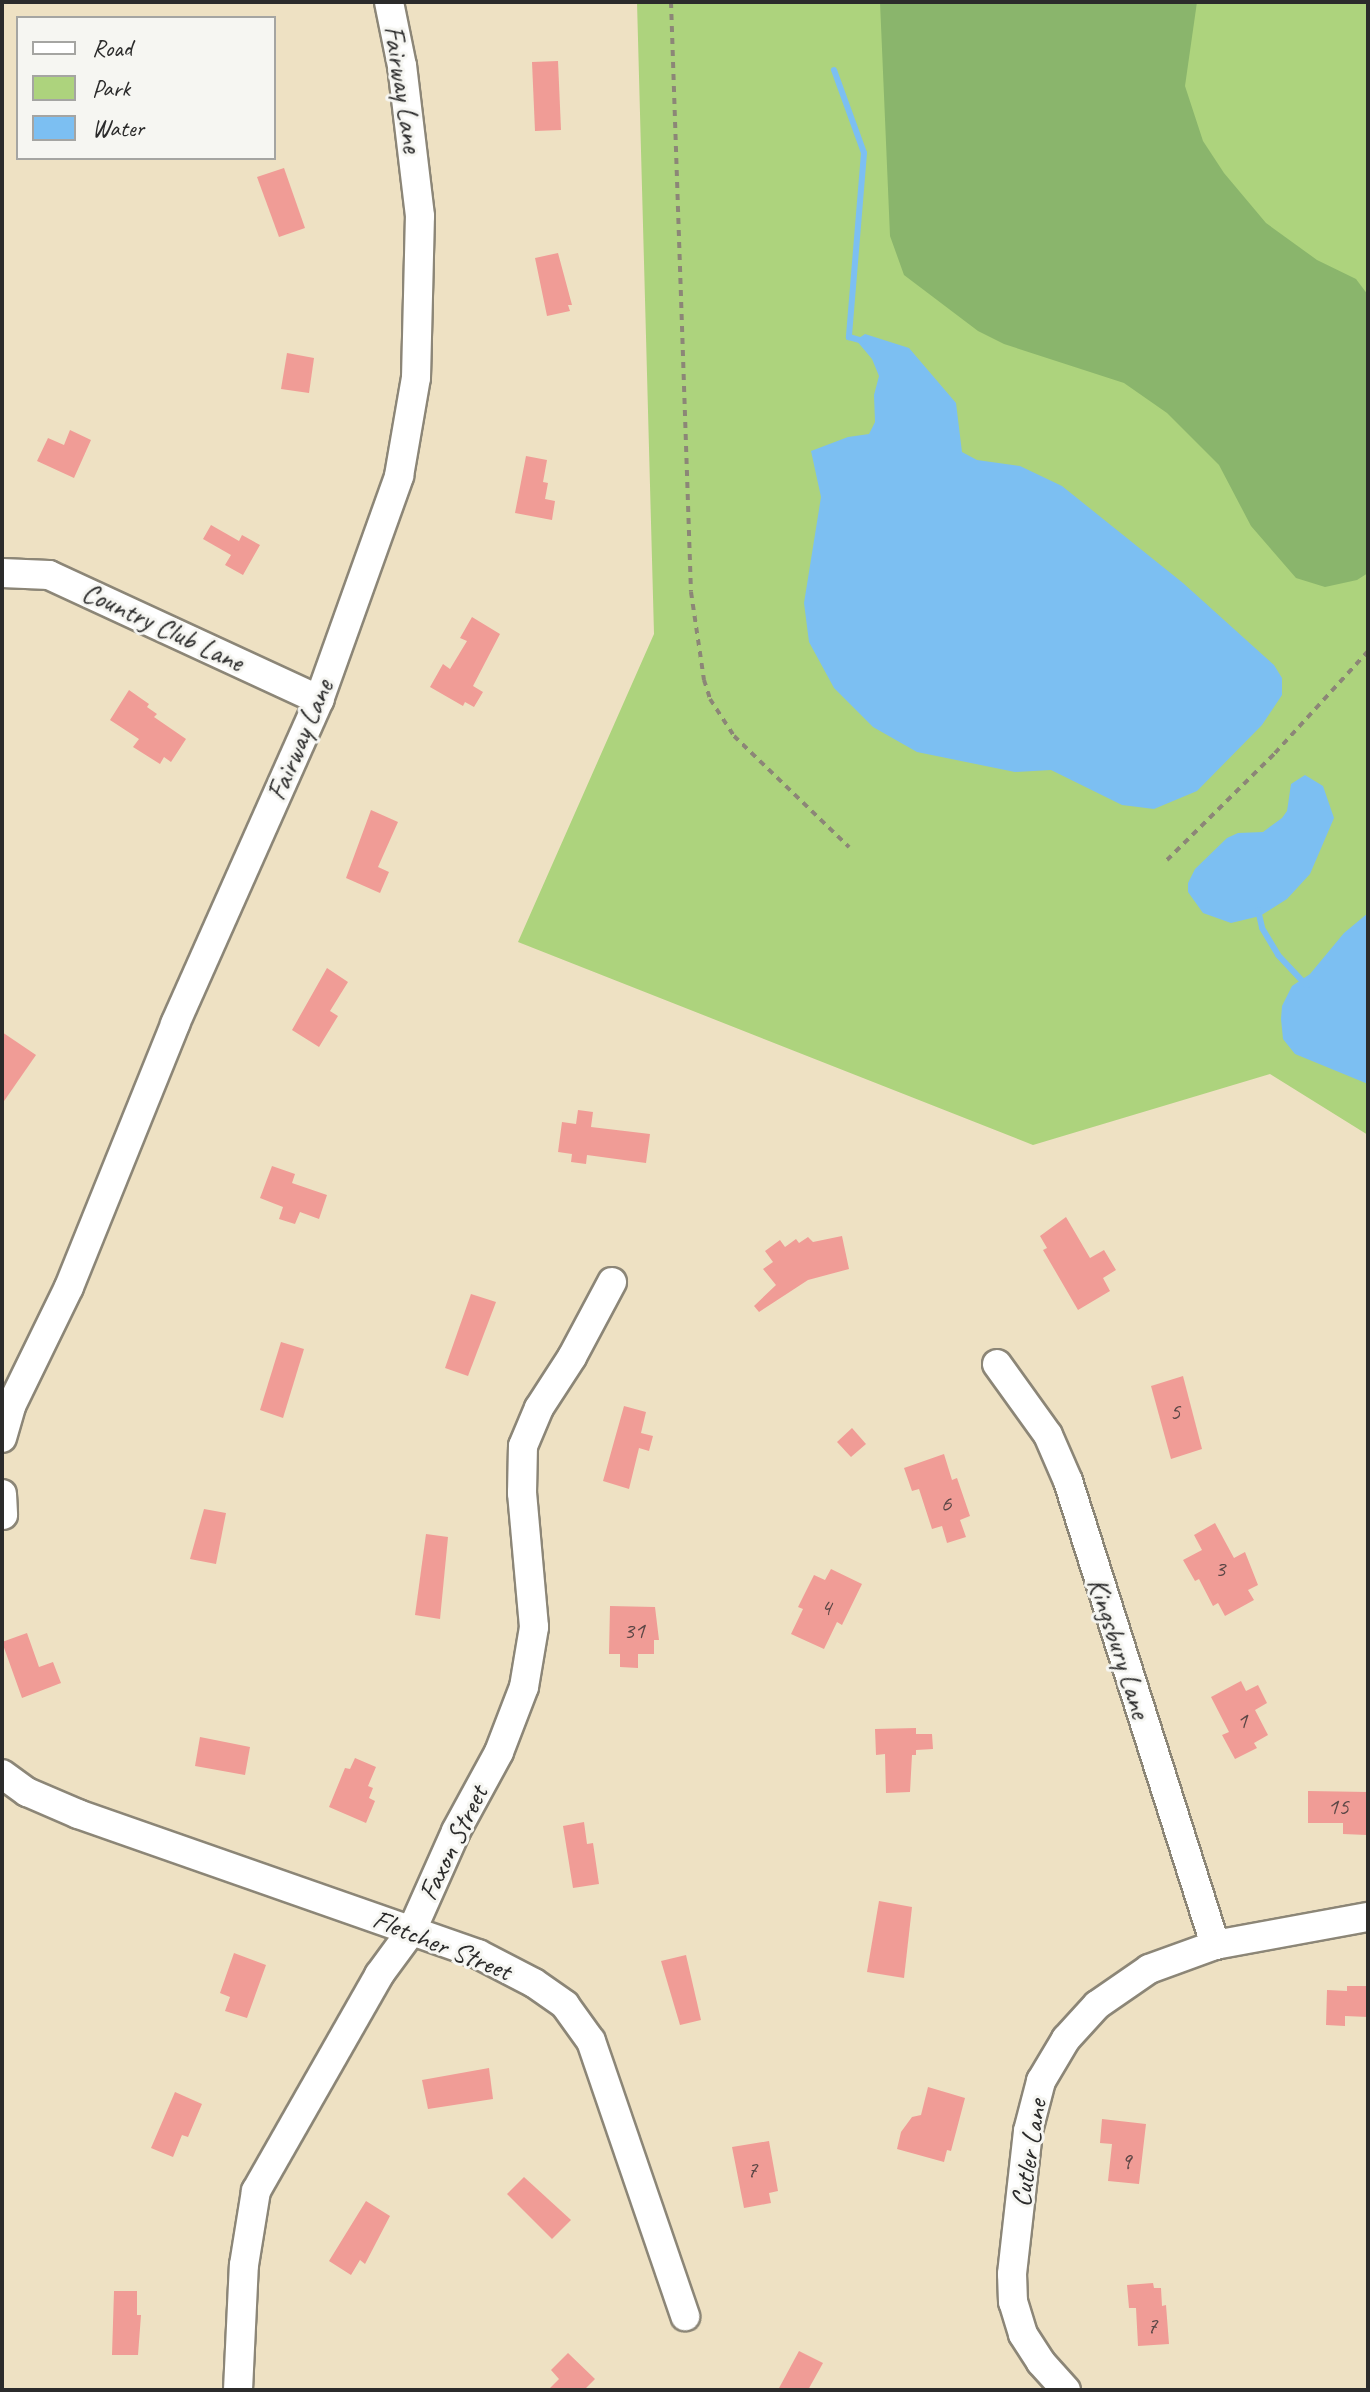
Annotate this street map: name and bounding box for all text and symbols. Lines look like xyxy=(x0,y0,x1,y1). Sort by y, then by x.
legend xyxy=(16,16,276,160)
street label: Fairway Lane xyxy=(376,23,430,155)
text: Road xyxy=(92,33,132,63)
text: Park xyxy=(92,73,130,103)
text: Water xyxy=(92,113,144,143)
street label: Country Club Lane xyxy=(77,575,249,679)
street label: Fairway Lane xyxy=(260,675,340,805)
house number: 5 xyxy=(1170,1398,1180,1426)
house number: 6 xyxy=(941,1490,951,1518)
house number: 3 xyxy=(1215,1555,1225,1583)
street label: Kingsbury Lane xyxy=(1080,1573,1158,1723)
house number: 4 xyxy=(821,1594,831,1622)
house number: 31 xyxy=(623,1617,645,1645)
house number: 1 xyxy=(1237,1707,1247,1735)
street label: Faxon Street xyxy=(411,1780,495,1906)
house number: 15 xyxy=(1327,1793,1349,1821)
street label: Fletcher Street xyxy=(368,1902,516,1988)
street label: Cutler Lane xyxy=(1004,2096,1054,2210)
house number: 9 xyxy=(1121,2148,1131,2176)
house number: 7 xyxy=(747,2156,757,2184)
house number: 7 xyxy=(1147,2312,1157,2340)

